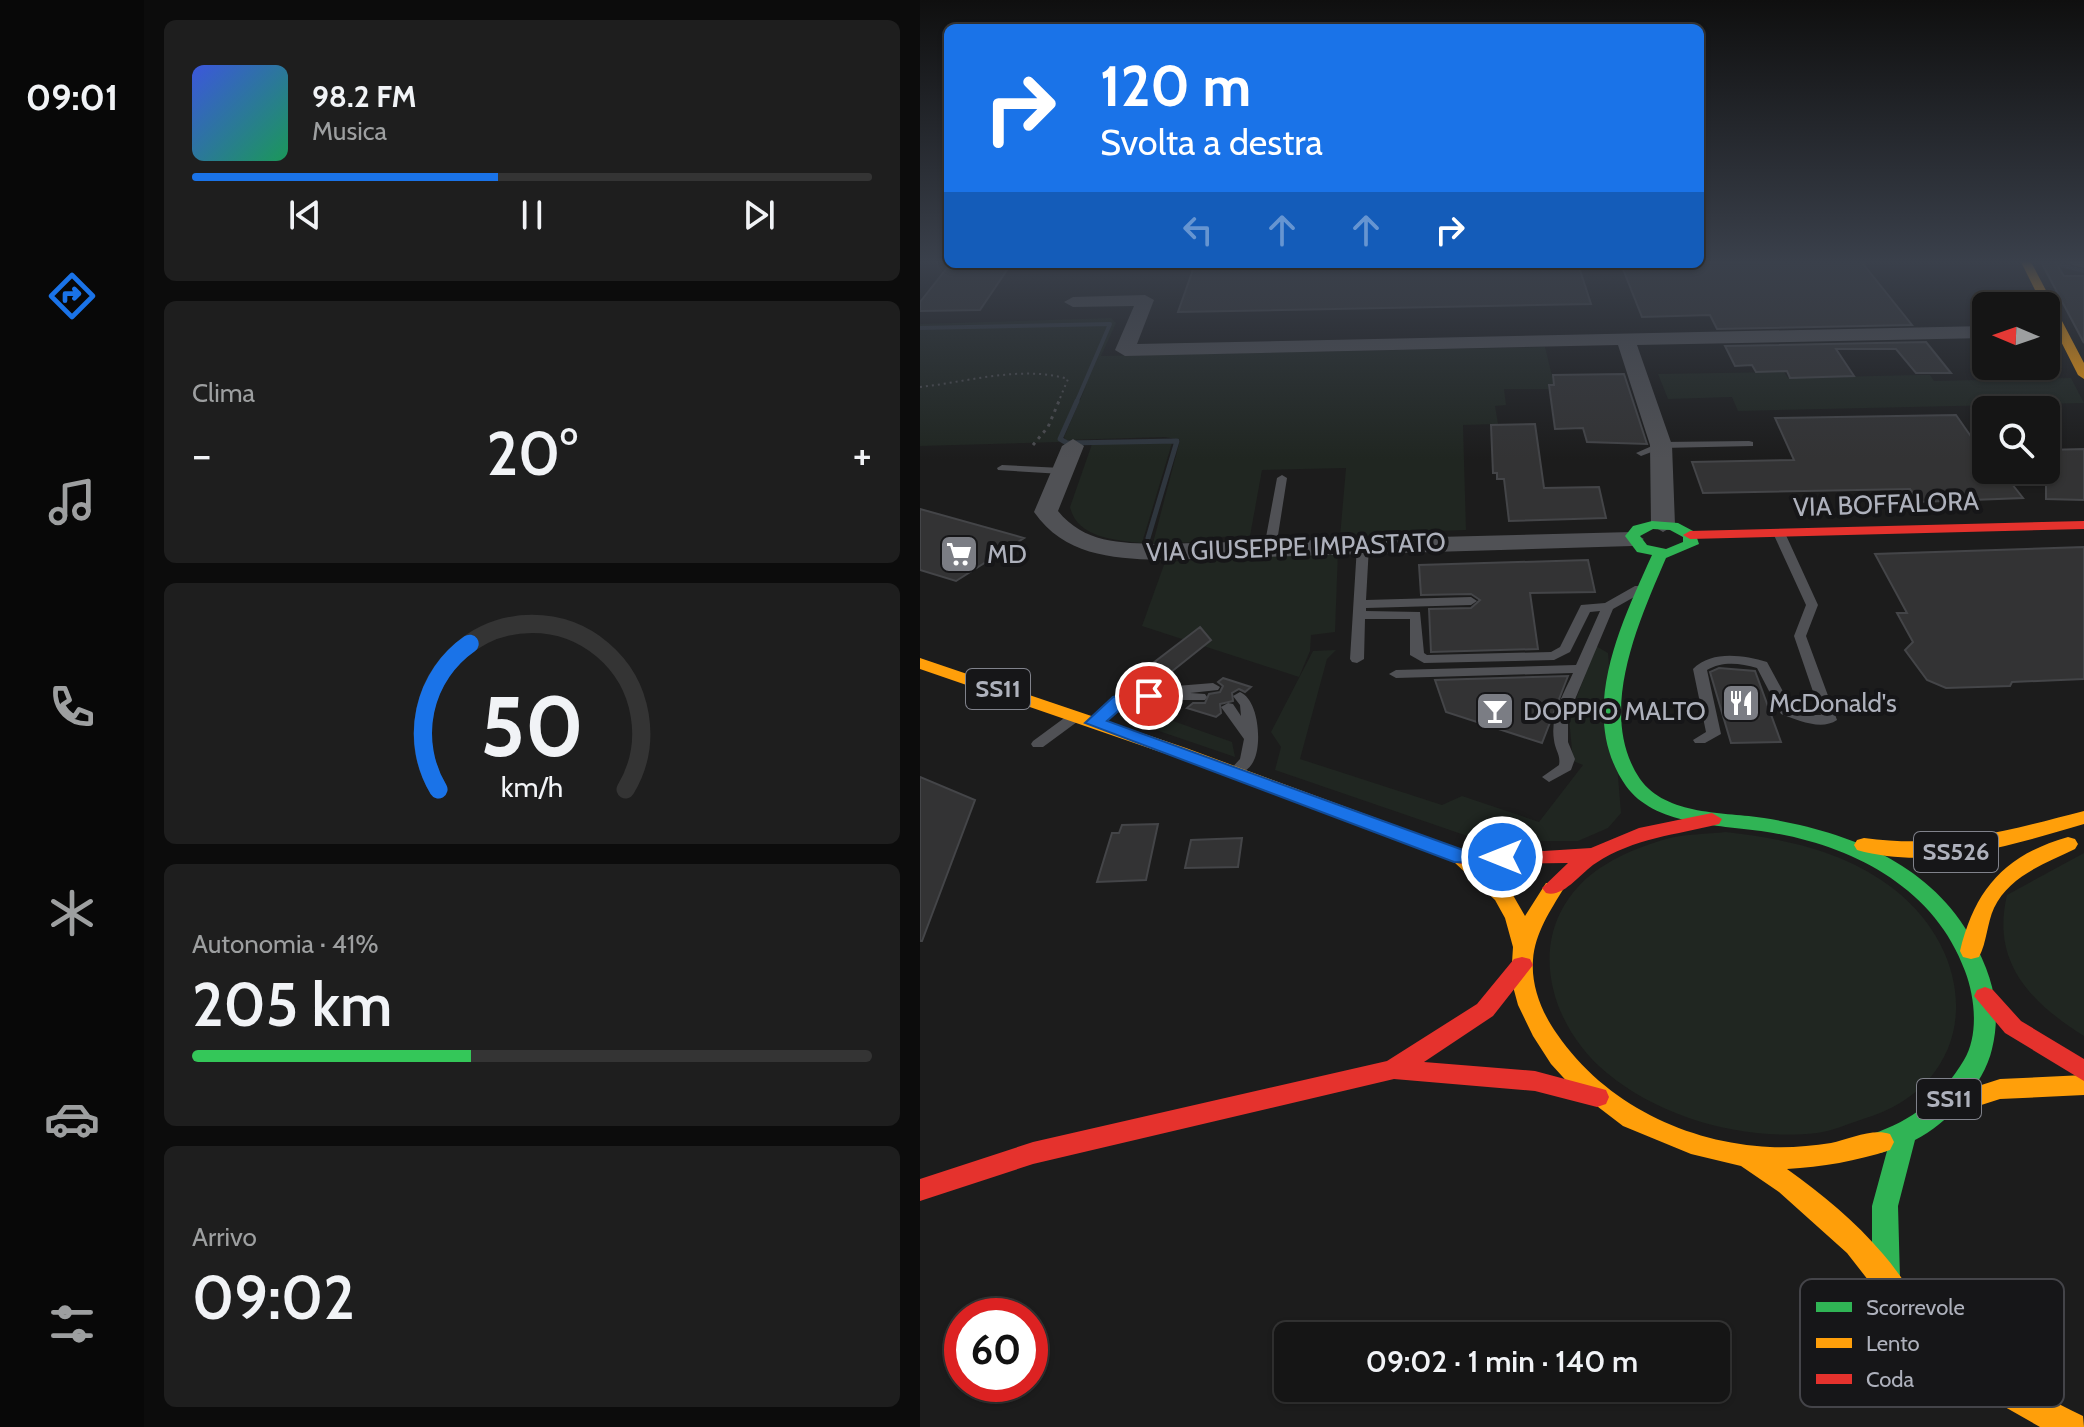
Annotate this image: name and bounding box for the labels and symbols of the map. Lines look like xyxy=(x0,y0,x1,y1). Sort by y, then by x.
north arrow xyxy=(1972,292,2060,380)
street label: VIA BOFFALORA xyxy=(1793,485,1979,523)
street label: VIA GIUSEPPE IMPASTATO xyxy=(1146,526,1446,568)
supermarket icon: MD xyxy=(938,533,980,575)
place label: MD xyxy=(987,538,1027,570)
pin xyxy=(1115,662,1183,730)
road number: SS11 xyxy=(966,669,1030,709)
restaurant icon: McDonald's xyxy=(1720,682,1762,724)
place label: McDonald's xyxy=(1769,687,1897,719)
bar icon: DOPPIO MALTO xyxy=(1474,690,1516,732)
place label: DOPPIO MALTO xyxy=(1523,695,1706,727)
position arrow xyxy=(1460,815,1544,899)
road number: SS526 xyxy=(1914,832,1998,872)
road number: SS11 xyxy=(1917,1079,1981,1119)
legend xyxy=(1800,1279,2064,1407)
text: Scorrevole xyxy=(1866,1294,1965,1321)
speed limit sign: 60 xyxy=(944,1298,1048,1402)
text: Lento xyxy=(1866,1330,1920,1357)
text: Coda xyxy=(1866,1366,1915,1393)

